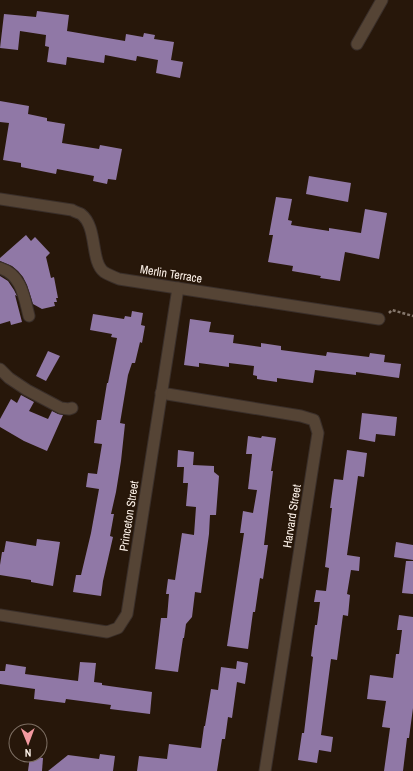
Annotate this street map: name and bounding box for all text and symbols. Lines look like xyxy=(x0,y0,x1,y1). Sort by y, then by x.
street label: Merlin Terrace xyxy=(139,261,203,287)
street label: Princeton Street xyxy=(116,479,143,552)
street label: Harvard Street xyxy=(279,483,305,549)
north arrow xyxy=(8,723,48,763)
text: N xyxy=(25,746,32,760)

